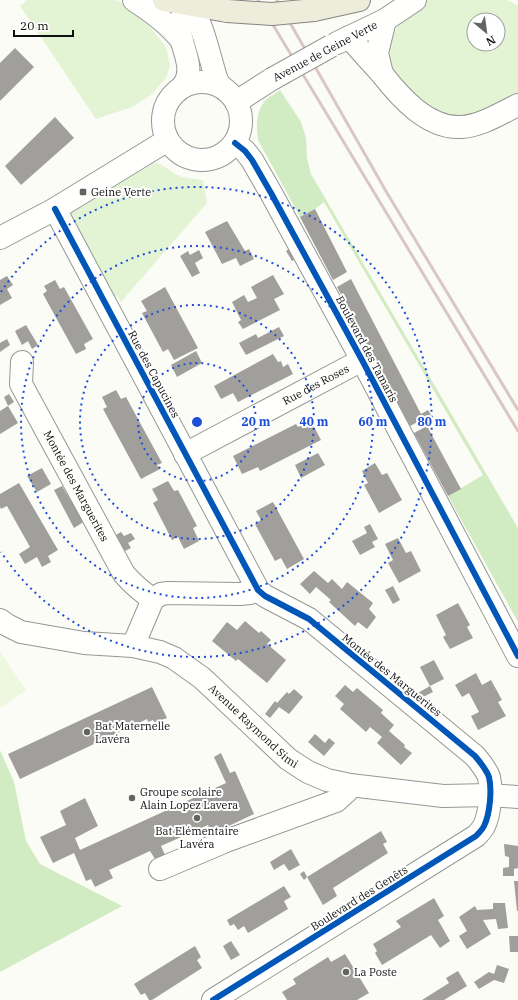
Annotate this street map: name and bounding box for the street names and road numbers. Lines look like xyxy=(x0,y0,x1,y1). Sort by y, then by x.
street label: Avenue de Geine Verte xyxy=(270,17,380,85)
street label: Boulevard des Tamaris xyxy=(333,293,401,405)
street label: Rue des Capucines xyxy=(125,328,183,420)
street label: Rue des Roses xyxy=(280,361,351,408)
street label: Montée des Marguerites xyxy=(40,428,112,544)
street label: Montée des Marguerites xyxy=(339,630,445,720)
street label: Avenue Raymond Simi xyxy=(206,681,301,771)
street label: Boulevard des Genêts xyxy=(308,862,410,934)

